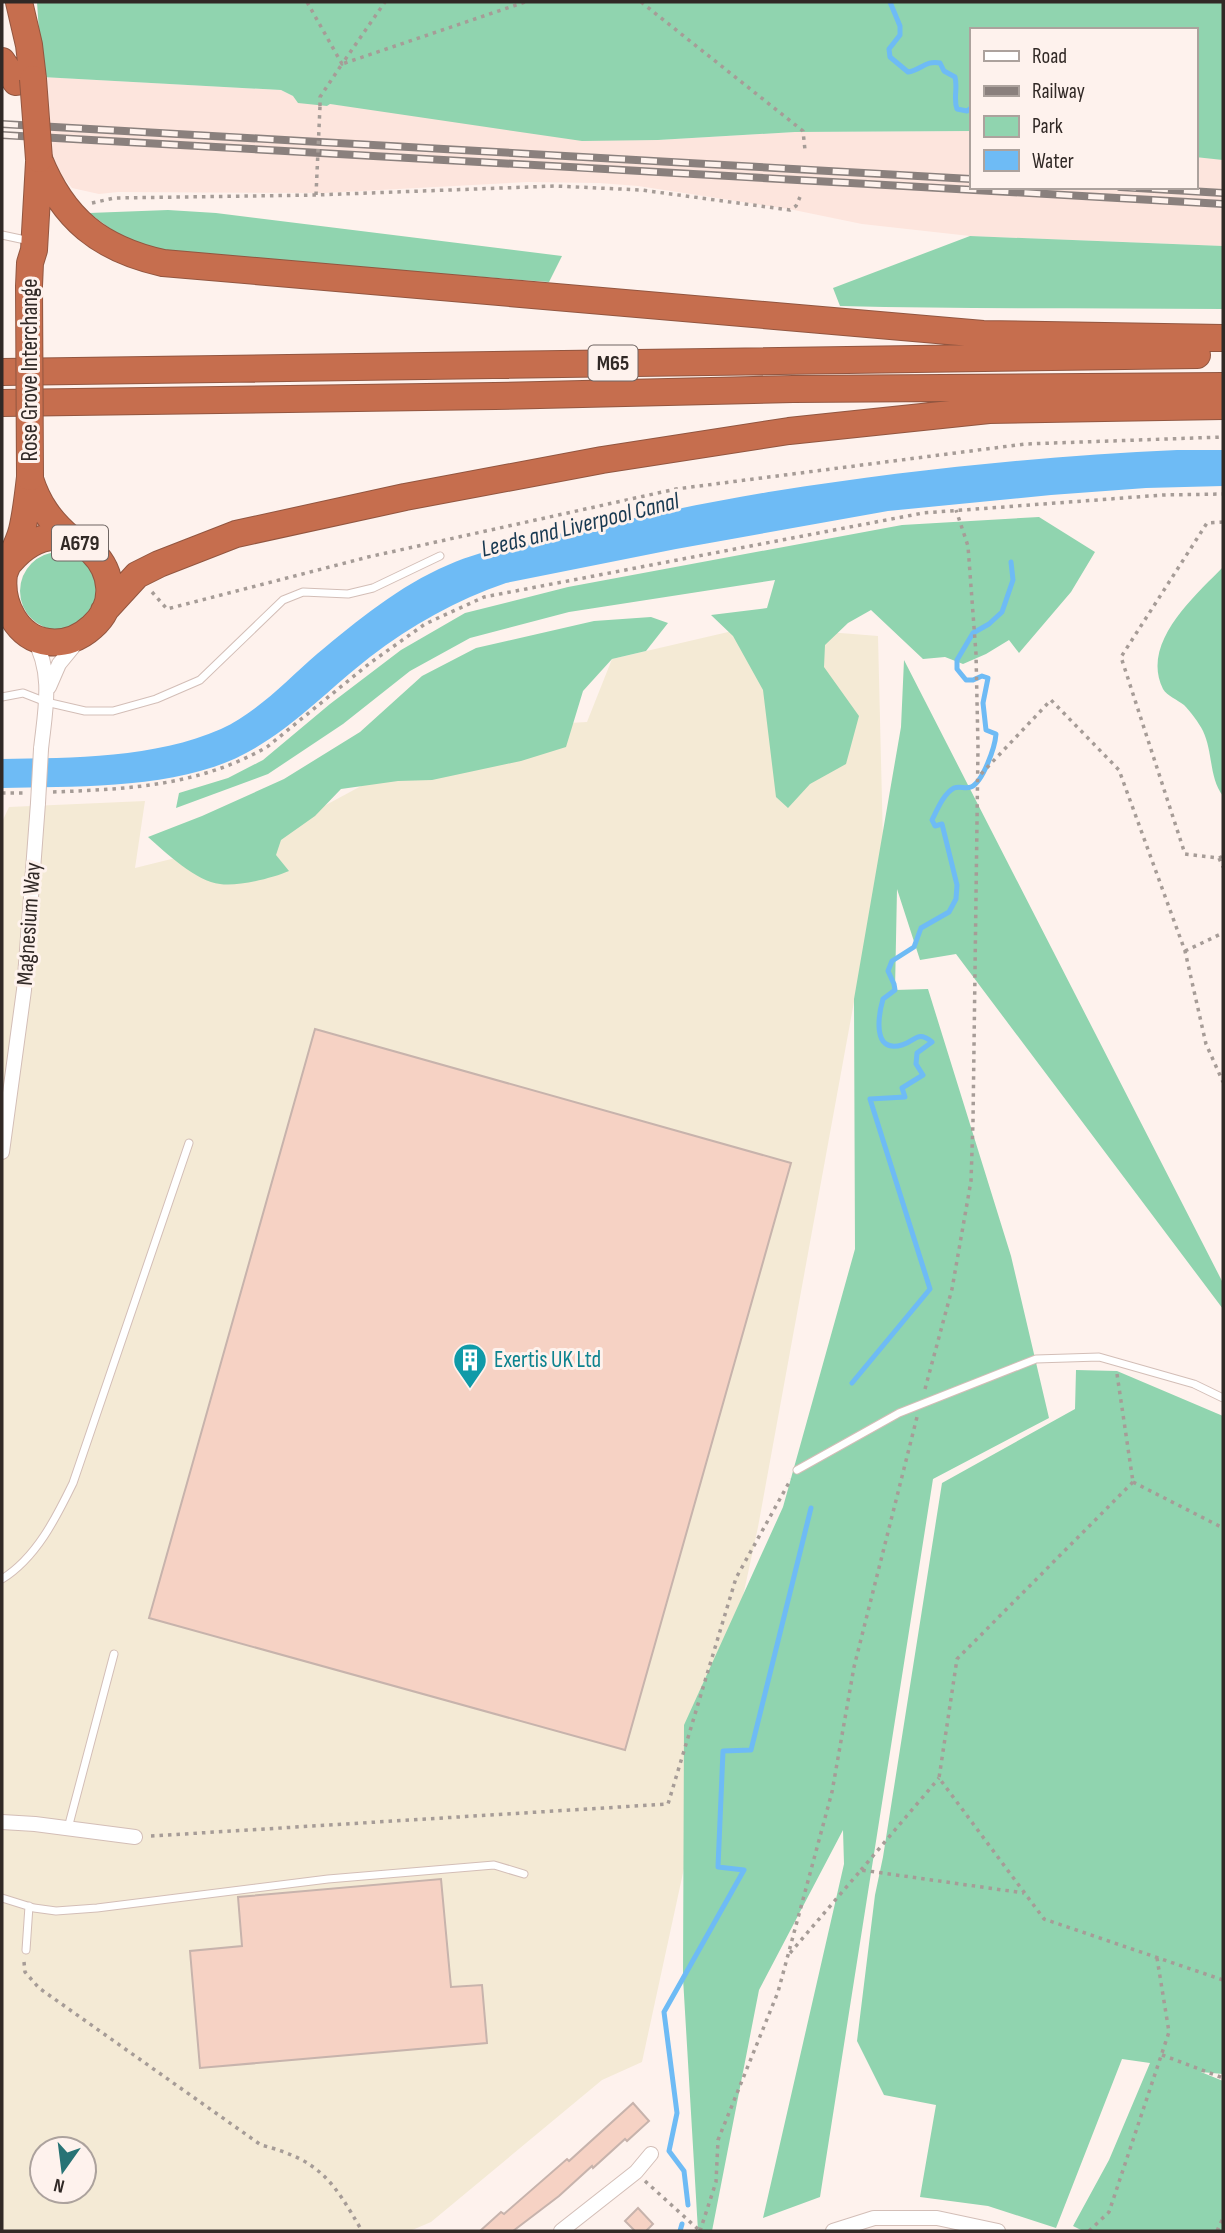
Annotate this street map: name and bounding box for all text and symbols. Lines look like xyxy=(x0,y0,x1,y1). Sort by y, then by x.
legend xyxy=(970,28,1197,189)
text: Road xyxy=(1032,44,1067,69)
text: Railway xyxy=(1032,79,1085,104)
text: Park xyxy=(1032,114,1063,139)
text: Water xyxy=(1032,149,1074,174)
street label: Rose Grove Interchange xyxy=(16,279,44,461)
road number: M65 xyxy=(588,346,638,380)
water label: Leeds and Liverpool Canal xyxy=(478,486,683,564)
road number: A679 xyxy=(52,526,108,560)
street label: Magnesium Way xyxy=(11,861,47,986)
building icon: Exertis UK Ltd xyxy=(451,1341,489,1390)
place label: Exertis UK Ltd xyxy=(494,1346,601,1374)
north arrow xyxy=(28,2135,98,2205)
text: N xyxy=(52,2173,67,2197)

